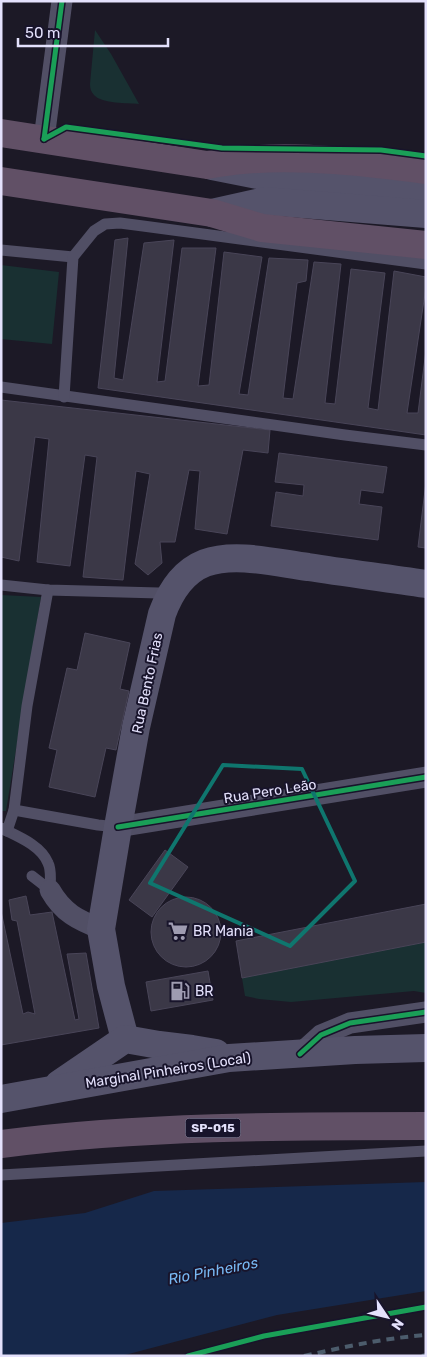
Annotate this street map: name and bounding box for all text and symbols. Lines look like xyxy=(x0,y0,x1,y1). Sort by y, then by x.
scale bar xyxy=(18,15,168,47)
text: 50 m xyxy=(25,24,60,42)
street label: Rua Bento Frias xyxy=(128,631,166,735)
street label: Rua Pero Leão xyxy=(223,776,318,807)
supermarket icon: BR Mania xyxy=(167,920,189,942)
place label: BR Mania xyxy=(193,923,253,940)
fuel station icon: BR xyxy=(169,980,191,1002)
place label: BR xyxy=(195,983,214,1000)
street label: Marginal Pinheiros (Local) xyxy=(84,1049,252,1092)
road number: SP-015 xyxy=(186,1118,240,1138)
water label: Rio Pinheiros xyxy=(167,1253,260,1289)
north arrow xyxy=(362,1292,412,1342)
text: N xyxy=(387,1315,407,1333)

